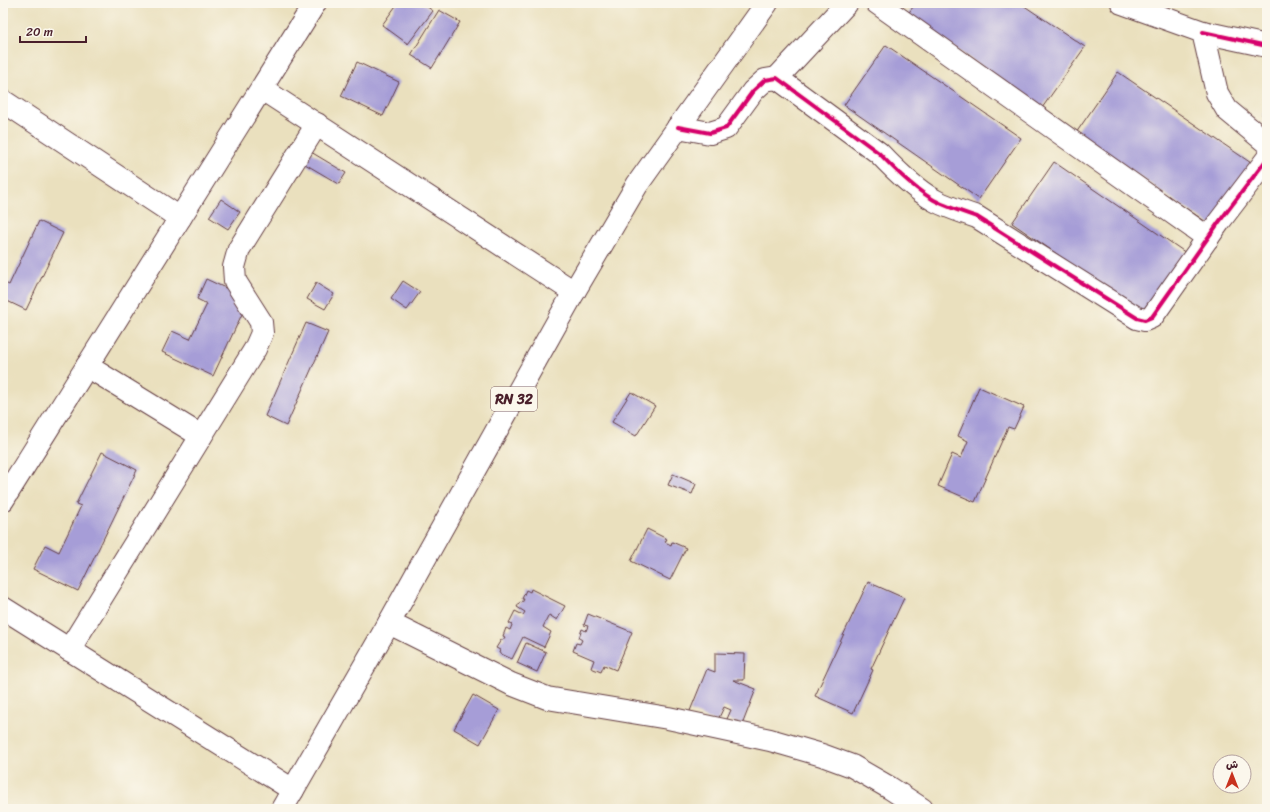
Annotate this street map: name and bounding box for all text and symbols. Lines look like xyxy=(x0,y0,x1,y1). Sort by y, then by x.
scale bar xyxy=(20,18,86,44)
text: 20 m xyxy=(26,21,53,43)
road number: RN 32 xyxy=(491,387,537,411)
north arrow xyxy=(1212,754,1252,794)
text: ش xyxy=(1226,755,1238,774)

